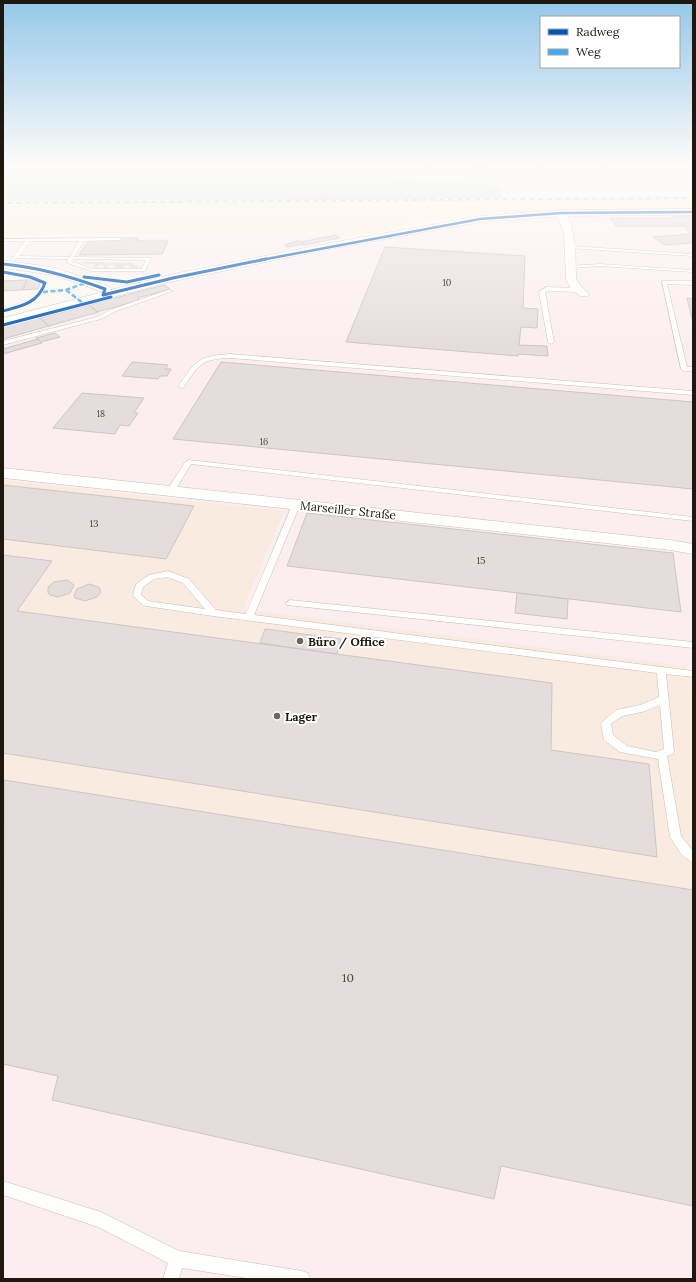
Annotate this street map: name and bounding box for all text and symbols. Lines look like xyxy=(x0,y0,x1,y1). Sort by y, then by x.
legend xyxy=(540,16,680,68)
text: Radweg xyxy=(576,24,620,39)
text: Weg xyxy=(576,44,601,59)
house number: 10 xyxy=(443,277,452,288)
house number: 18 xyxy=(97,408,105,419)
house number: 16 xyxy=(260,436,268,447)
street label: Marseiller Straße xyxy=(299,497,397,523)
house number: 13 xyxy=(89,517,99,530)
house number: 15 xyxy=(476,554,486,567)
place label: Büro / Office xyxy=(308,634,385,650)
marker: Büro / Office xyxy=(295,636,305,646)
place label: Lager xyxy=(285,709,318,724)
marker: Lager xyxy=(272,711,282,721)
house number: 10 xyxy=(342,970,354,985)

